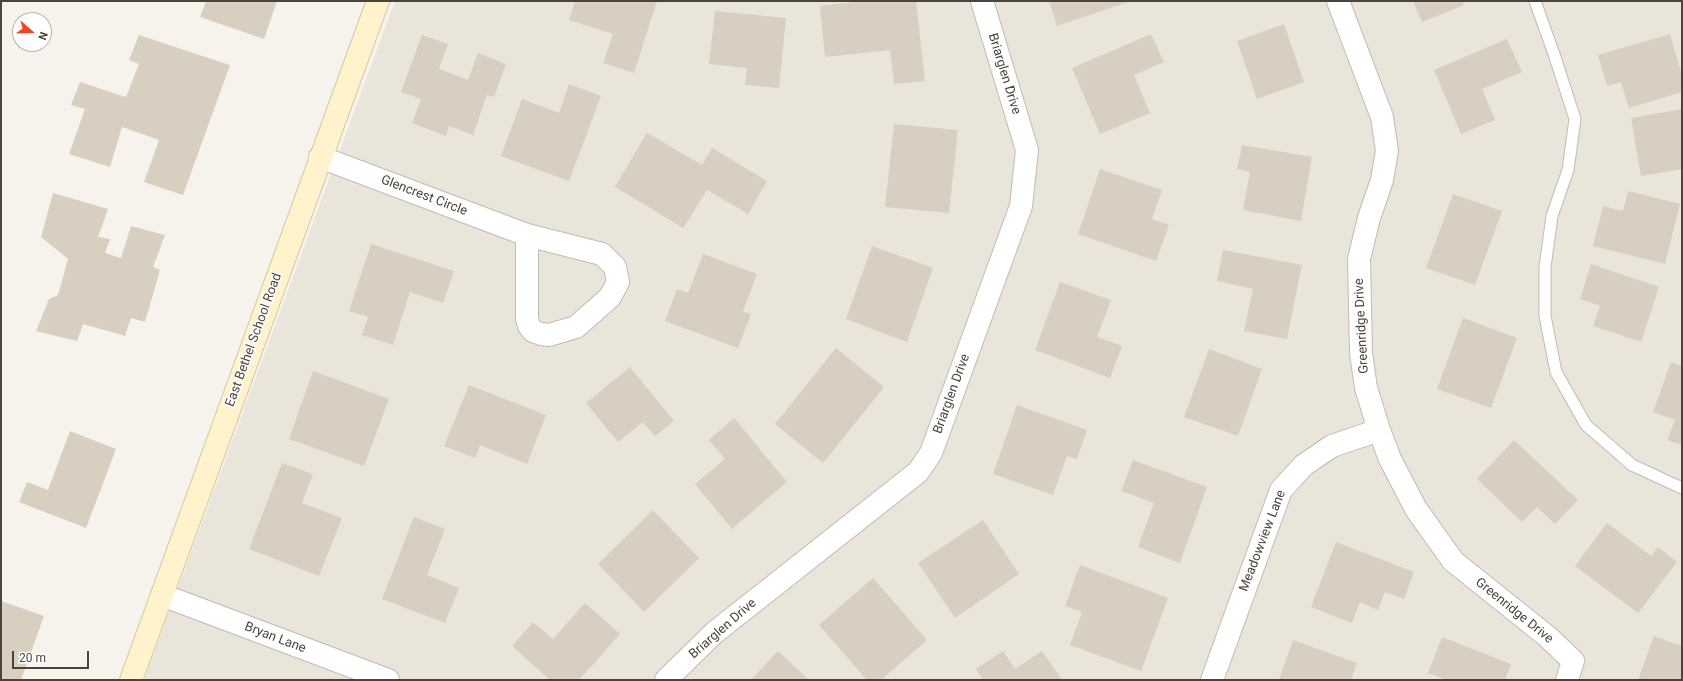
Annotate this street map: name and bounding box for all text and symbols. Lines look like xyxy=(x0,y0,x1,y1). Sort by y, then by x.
north arrow xyxy=(12,12,52,52)
text: N xyxy=(35,30,50,42)
street label: Briarglen Drive xyxy=(984,32,1024,116)
street label: Glencrest Circle xyxy=(379,172,469,220)
street label: East Bethel School Road xyxy=(223,271,285,409)
street label: Greenridge Drive xyxy=(1352,278,1372,374)
street label: Briarglen Drive xyxy=(930,352,974,436)
street label: Meadowview Lane xyxy=(1236,488,1290,594)
street label: Greenridge Drive xyxy=(1472,575,1556,647)
street label: Briarglen Drive xyxy=(686,596,760,662)
street label: Bryan Lane xyxy=(242,619,308,657)
scale bar xyxy=(14,643,91,669)
text: 20 m xyxy=(19,651,46,665)

